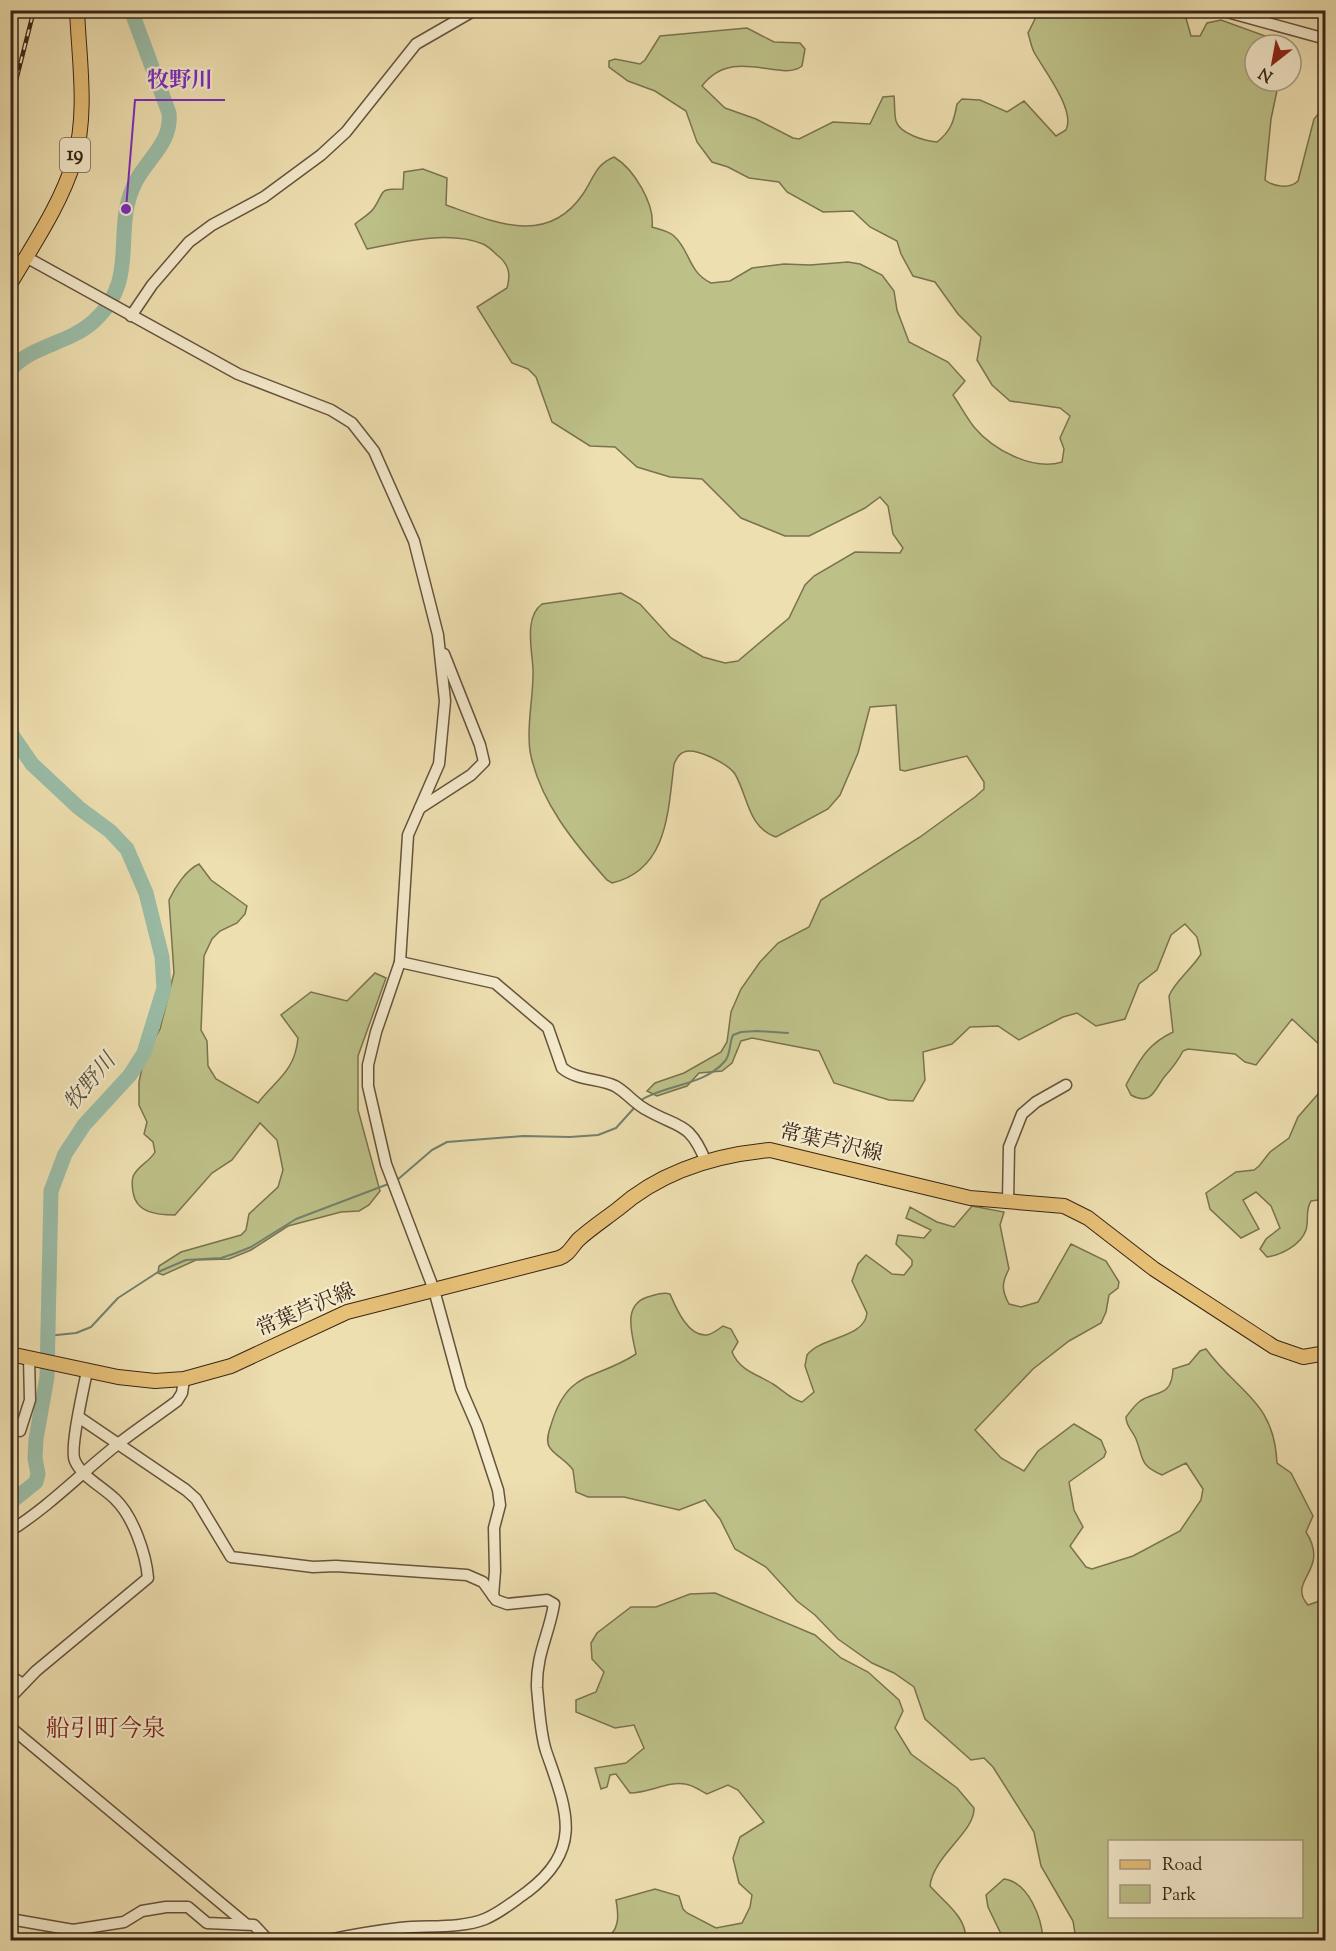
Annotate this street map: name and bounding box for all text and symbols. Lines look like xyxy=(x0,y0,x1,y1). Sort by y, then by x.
north arrow xyxy=(1243,33,1303,93)
callout: 牧野川 xyxy=(135,60,225,100)
text: N xyxy=(1255,60,1278,87)
text: 牧野川 xyxy=(147,66,213,98)
road number: 19 xyxy=(60,138,90,172)
water label: 牧野川 xyxy=(58,1046,126,1119)
street label: 常葉芦沢線 xyxy=(776,1118,886,1170)
street label: 常葉芦沢線 xyxy=(252,1277,360,1345)
district label: 船引町今泉 xyxy=(46,1713,166,1747)
legend xyxy=(1108,1840,1303,1918)
text: Road xyxy=(1162,1853,1202,1879)
text: Park xyxy=(1162,1883,1197,1909)

